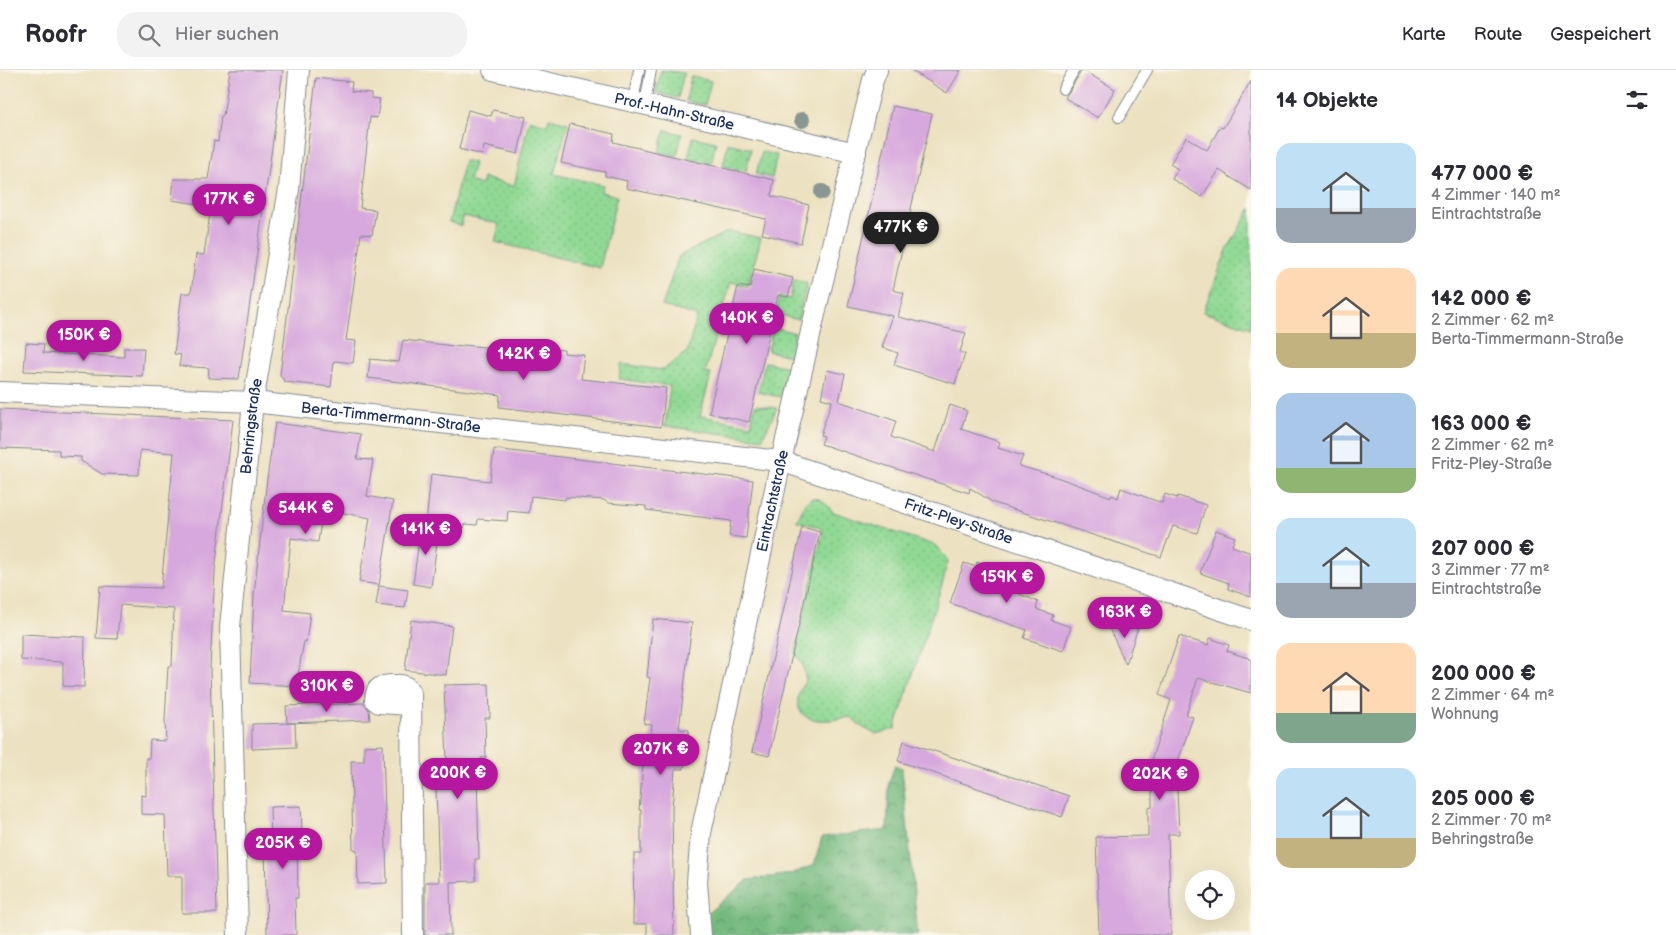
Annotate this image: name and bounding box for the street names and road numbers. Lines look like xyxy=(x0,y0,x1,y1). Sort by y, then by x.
street label: Prof.-Hahn-Straße xyxy=(613,89,736,134)
street label: Behringstraße xyxy=(236,377,266,475)
street label: Berta-Timmermann-Straße xyxy=(300,398,482,437)
street label: Eintrachtstraße xyxy=(752,448,793,554)
street label: Fritz-Pley-Straße xyxy=(902,494,1016,548)

